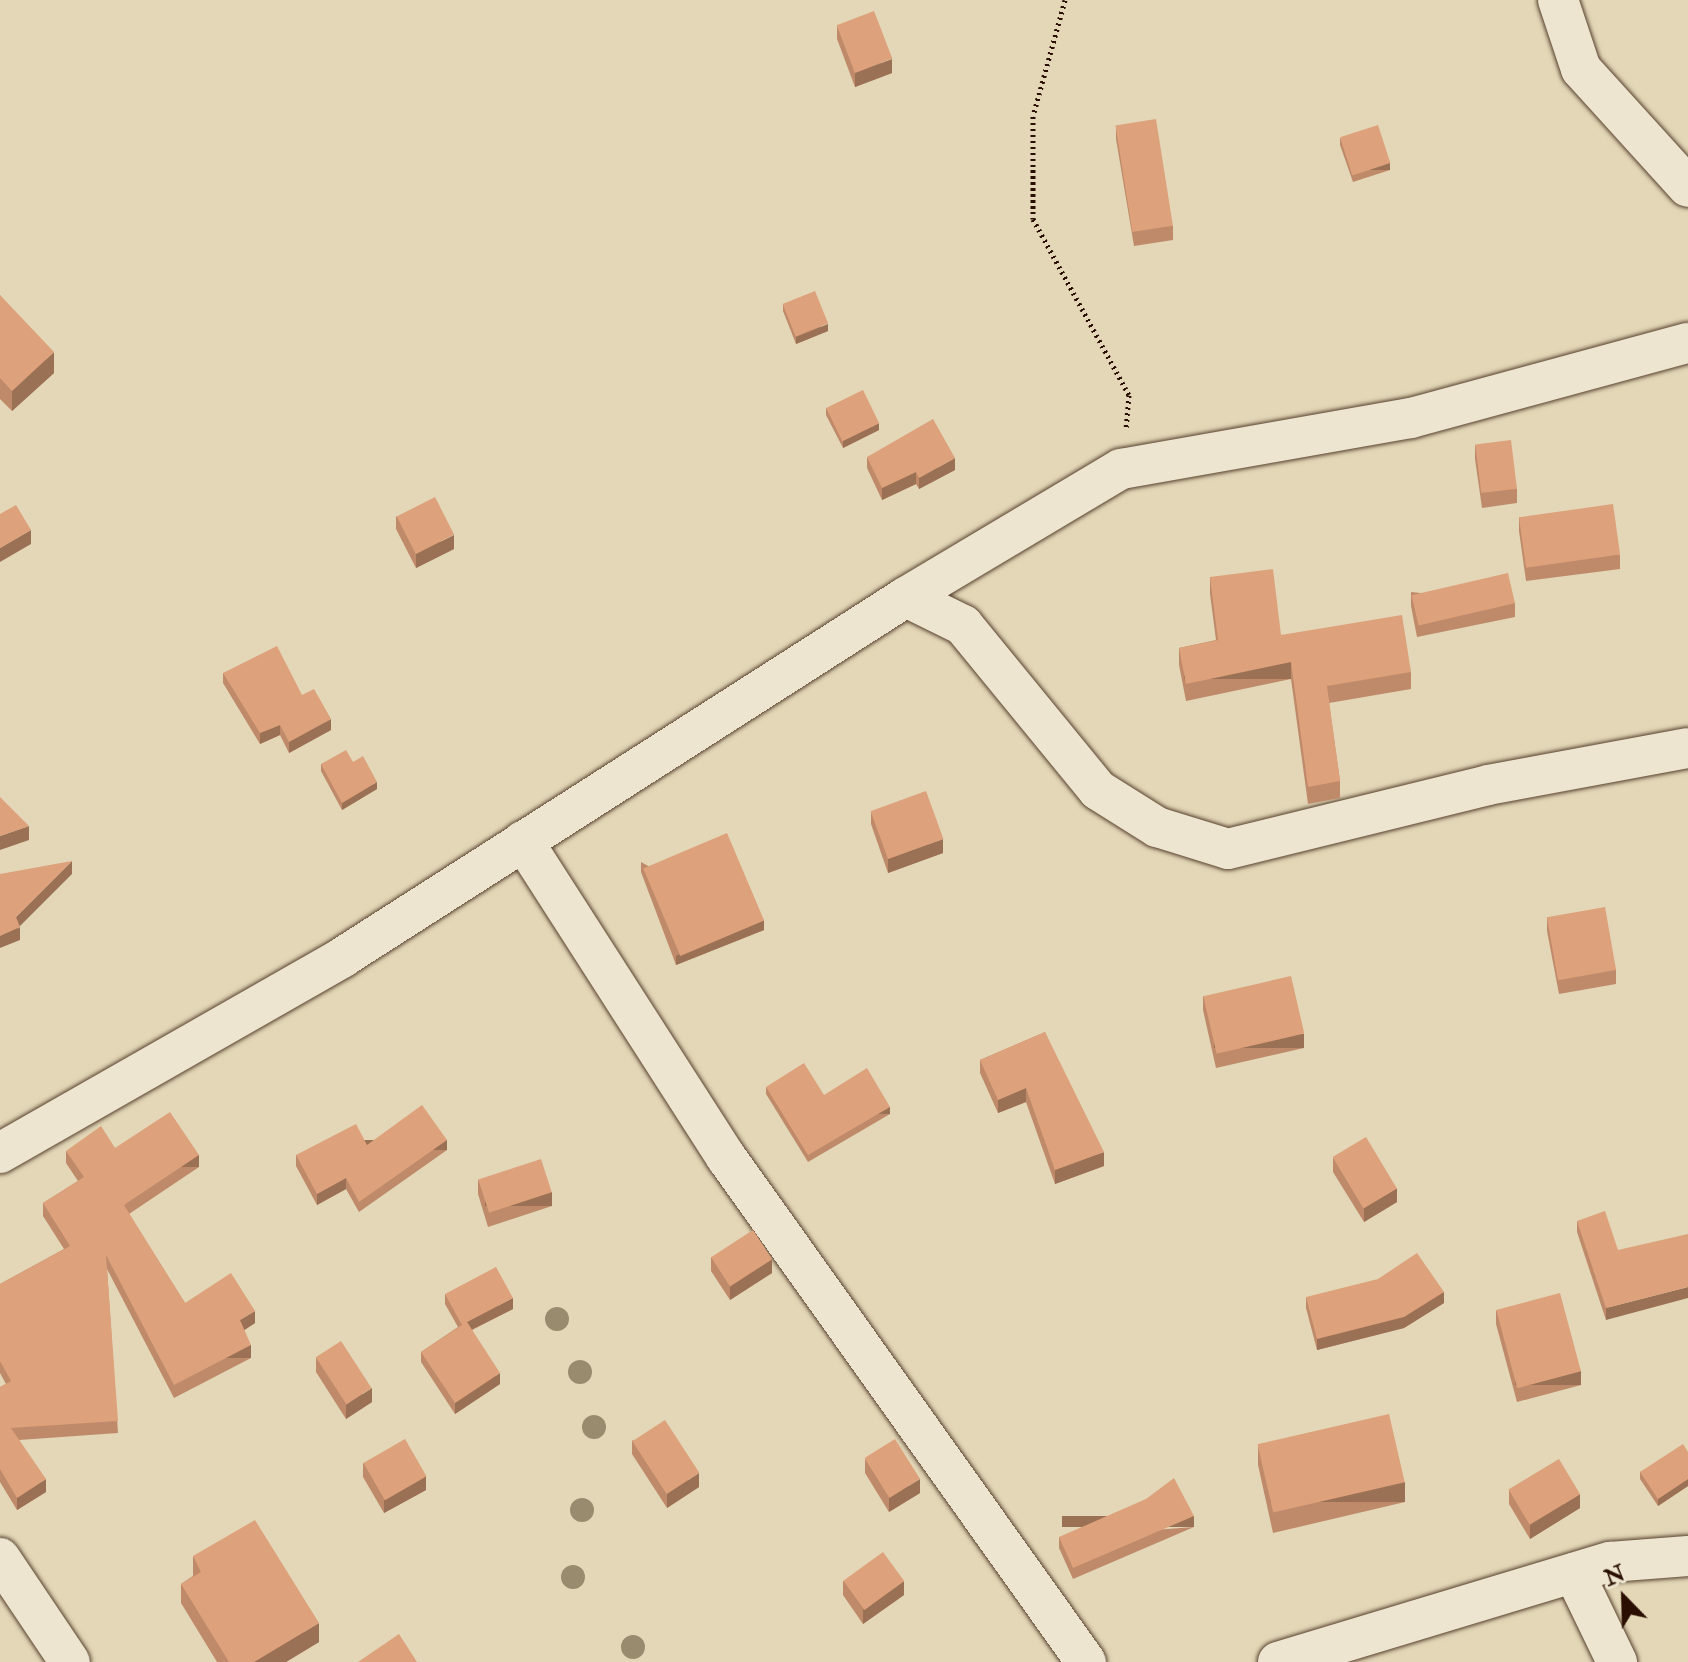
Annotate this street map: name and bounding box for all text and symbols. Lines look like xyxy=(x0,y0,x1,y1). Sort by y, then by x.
north arrow xyxy=(1584,1558,1664,1638)
text: N xyxy=(1600,1559,1629,1593)

